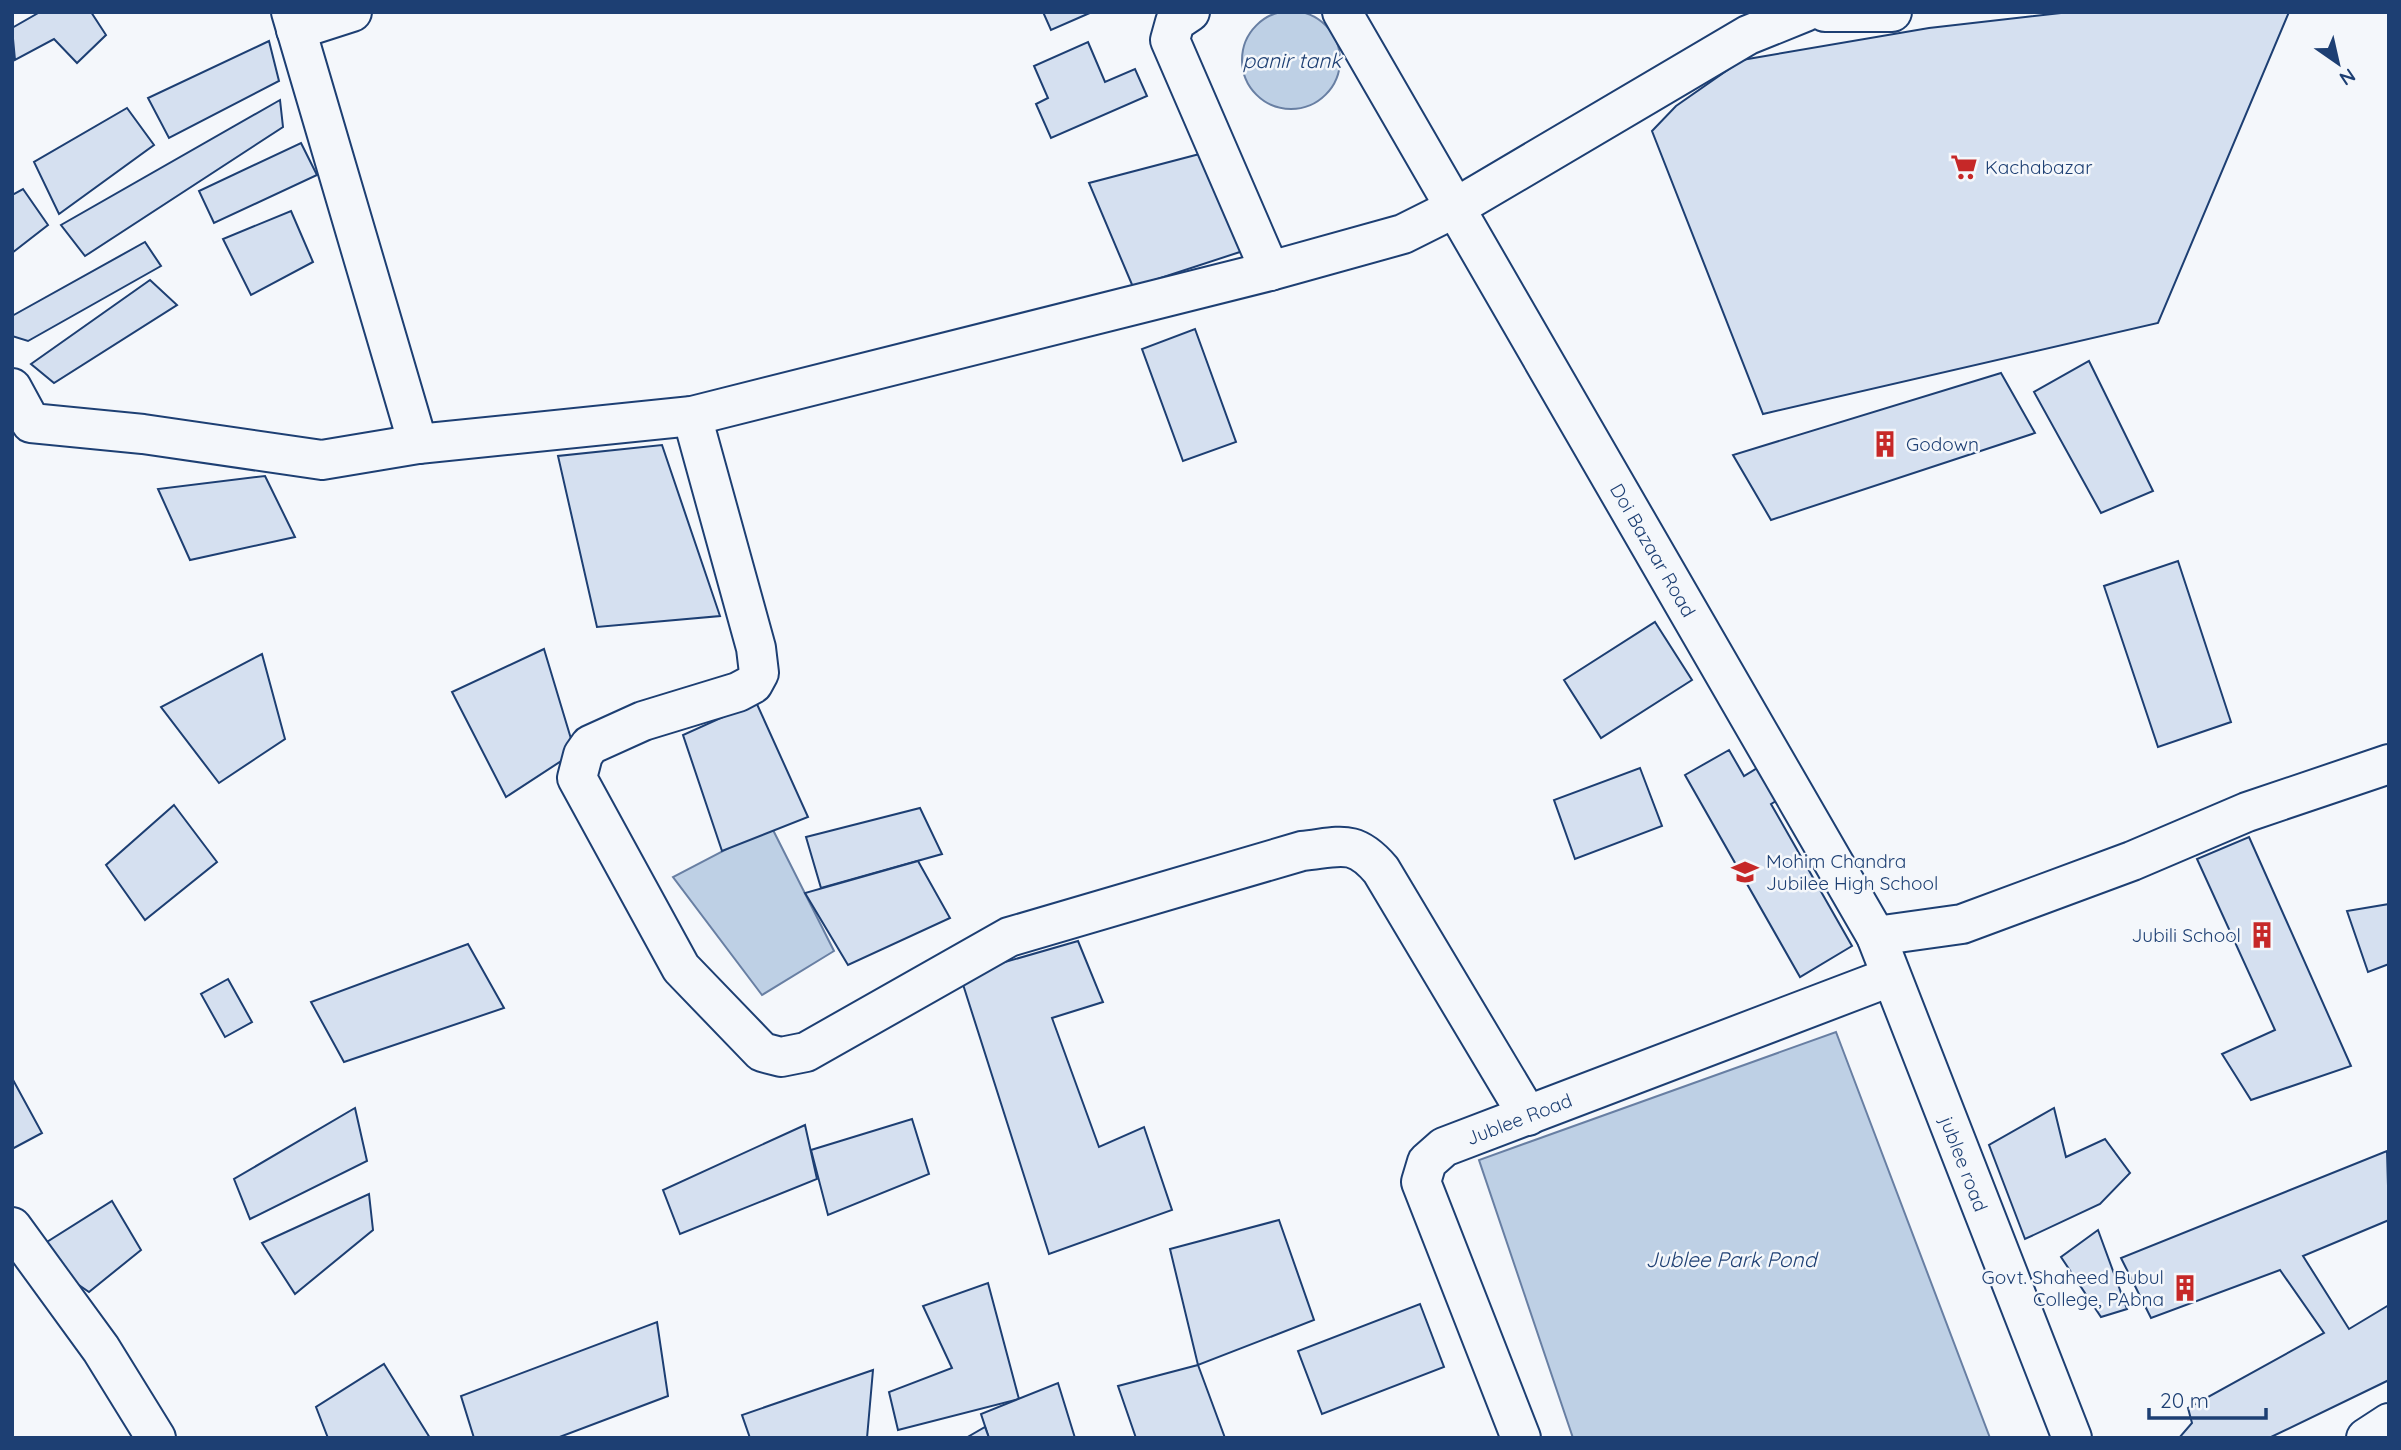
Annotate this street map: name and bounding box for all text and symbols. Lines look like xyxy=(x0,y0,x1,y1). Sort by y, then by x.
north arrow xyxy=(2303,28,2373,98)
water label: panir tank xyxy=(1242,47,1343,73)
text: N xyxy=(2335,63,2360,91)
supermarket icon: Kachabazar xyxy=(1949,152,1979,182)
place label: Kachabazar xyxy=(1985,155,2093,179)
building icon: Godown xyxy=(1870,429,1900,459)
place label: Godown xyxy=(1906,432,1979,456)
street label: Doi Bazaar Road xyxy=(1605,479,1701,621)
place label: Mohim Chandra Jubilee High School xyxy=(1766,849,1938,895)
school or university icon: Mohim Chandra Jubilee High School xyxy=(1730,857,1760,887)
building icon: Jubili School xyxy=(2247,920,2277,950)
place label: Jubili School xyxy=(2131,923,2241,947)
street label: Jublee Road xyxy=(1463,1088,1575,1150)
street label: jublee road xyxy=(1935,1112,1993,1215)
water label: Jublee Park Pond xyxy=(1646,1246,1819,1272)
place label: Govt. Shaheed Bubul College, PAbna xyxy=(1982,1265,2164,1311)
building icon: Govt. Shaheed Bubul College, PAbna xyxy=(2170,1273,2200,1303)
scale bar xyxy=(2149,1376,2266,1420)
text: 20 m xyxy=(2160,1387,2209,1413)

